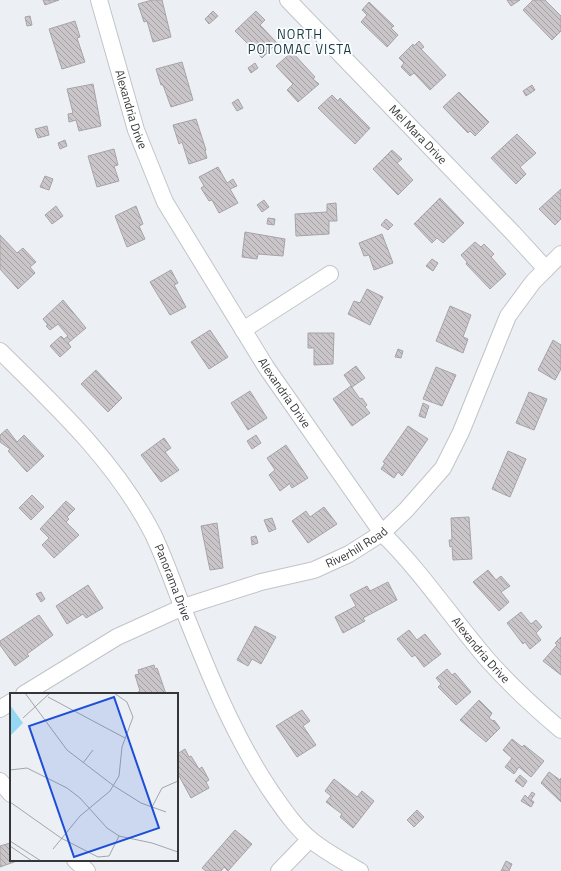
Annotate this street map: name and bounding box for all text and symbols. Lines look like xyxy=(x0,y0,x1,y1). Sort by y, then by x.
district label: NORTH POTOMAC VISTA xyxy=(248,24,352,59)
street label: Alexandria Drive xyxy=(110,68,153,152)
street label: Mel Mara Drive xyxy=(385,100,452,168)
street label: Alexandria Drive xyxy=(254,354,316,432)
street label: Riverhill Road xyxy=(322,522,392,573)
street label: Panorama Drive xyxy=(150,541,197,623)
street label: Alexandria Drive xyxy=(447,613,515,687)
inset map xyxy=(10,693,178,861)

